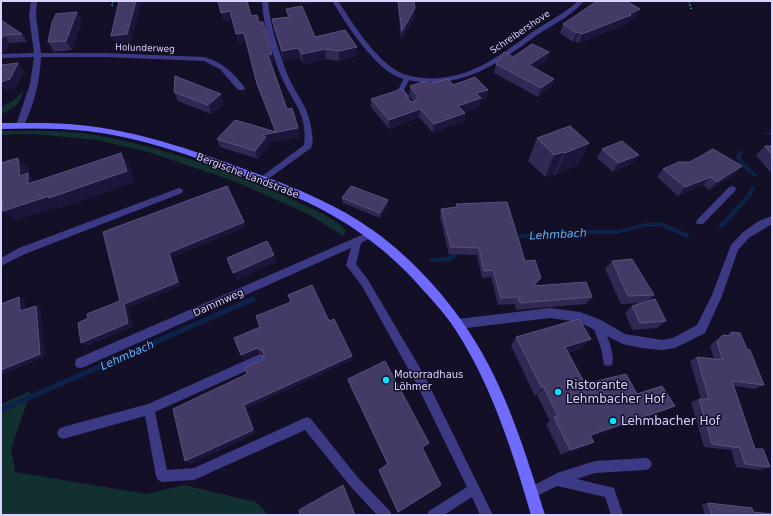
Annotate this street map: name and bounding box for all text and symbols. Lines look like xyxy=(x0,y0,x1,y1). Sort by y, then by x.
street label: Schreibershove xyxy=(488,8,552,56)
street label: Holunderweg xyxy=(115,42,175,54)
street label: Bergische Landstraße xyxy=(195,151,301,200)
water label: Lehmbach xyxy=(529,227,587,242)
street label: Dammweg xyxy=(191,286,245,318)
water label: Lehmbach xyxy=(98,338,156,373)
place label: Motorradhaus Löhmer xyxy=(394,369,463,392)
marker: Motorradhaus Löhmer xyxy=(381,375,391,385)
place label: Ristorante Lehmbacher Hof xyxy=(566,378,666,406)
marker: Ristorante Lehmbacher Hof xyxy=(553,387,563,397)
place label: Lehmbacher Hof xyxy=(621,414,721,428)
marker: Lehmbacher Hof xyxy=(608,416,618,426)

